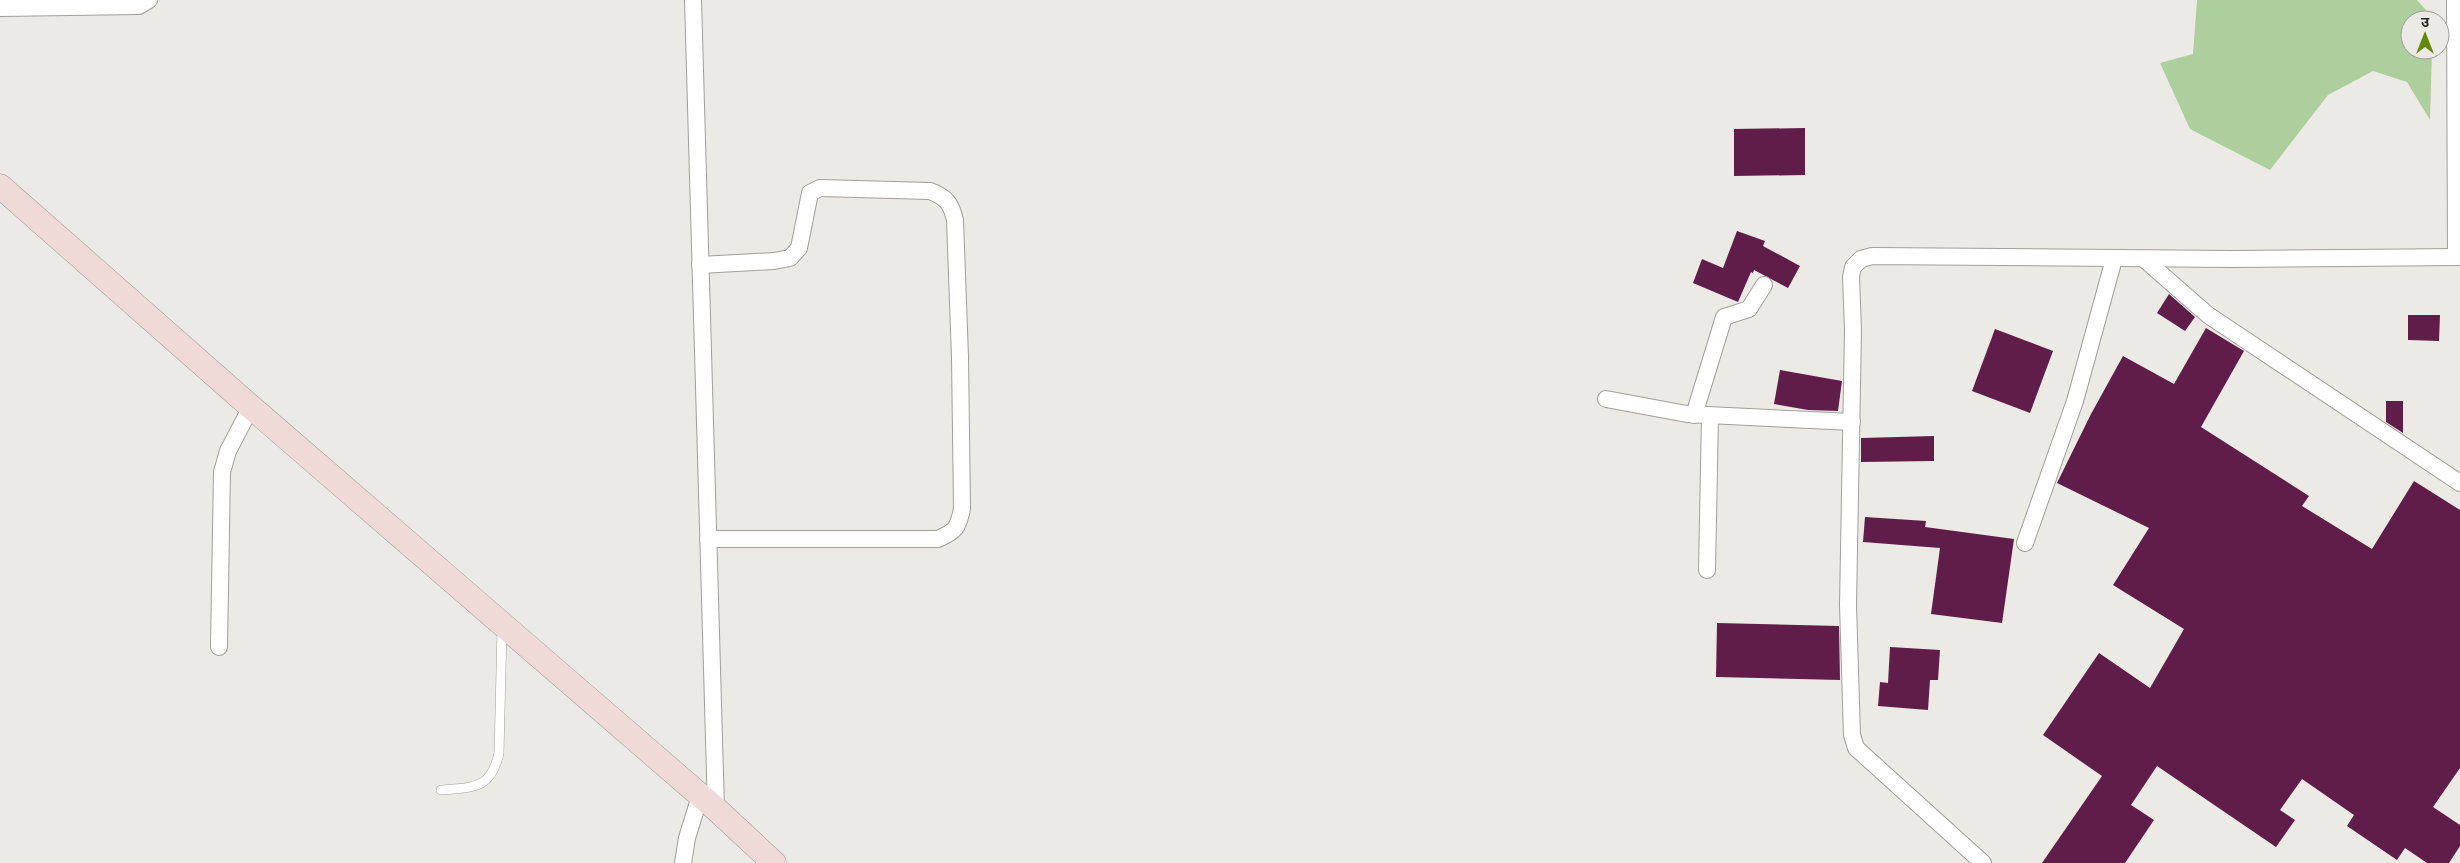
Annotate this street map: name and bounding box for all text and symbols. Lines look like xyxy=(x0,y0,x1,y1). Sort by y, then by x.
north arrow xyxy=(2400,10,2450,60)
text: उ xyxy=(2421,12,2430,32)

